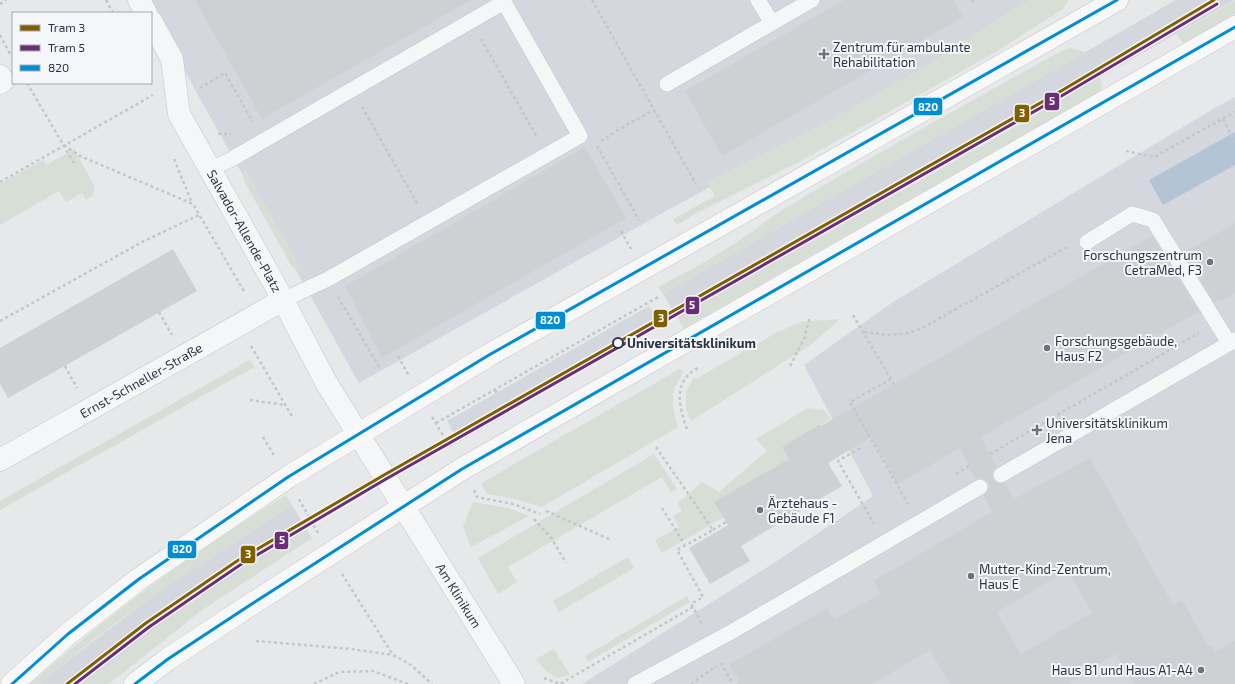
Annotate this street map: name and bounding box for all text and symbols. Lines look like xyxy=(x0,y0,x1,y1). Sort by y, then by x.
legend xyxy=(12,12,152,84)
text: Tram 3 xyxy=(48,20,85,34)
place label: Zentrum für ambulante Rehabilitation xyxy=(833,39,971,70)
text: Tram 5 xyxy=(48,40,85,54)
marker: Zentrum für ambulante Rehabilitation xyxy=(818,48,830,60)
text: 820 xyxy=(48,60,69,74)
line badge: 5 xyxy=(1044,92,1060,111)
text: 5 xyxy=(1049,94,1055,107)
line badge: 820 xyxy=(913,97,943,116)
text: 820 xyxy=(918,100,938,113)
line badge: 3 xyxy=(1014,104,1030,123)
text: 3 xyxy=(1019,106,1025,119)
street label: Salvador-Allende-Platz xyxy=(204,167,285,295)
place label: Forschungszentrum CetraMed, F3 xyxy=(1083,247,1202,278)
marker: Forschungszentrum CetraMed, F3 xyxy=(1205,257,1215,267)
line badge: 5 xyxy=(685,296,700,315)
text: 5 xyxy=(689,298,695,311)
line badge: 3 xyxy=(653,309,668,328)
line badge: 820 xyxy=(535,311,566,330)
text: 3 xyxy=(658,311,664,324)
text: 820 xyxy=(540,313,560,326)
place label: Forschungsgebäude, Haus F2 xyxy=(1055,333,1177,364)
place label: Universitätsklinikum xyxy=(627,335,756,351)
marker: Universitätsklinikum xyxy=(612,337,624,349)
street label: Ernst-Schneller-Straße xyxy=(77,339,205,421)
marker: Forschungsgebäude, Haus F2 xyxy=(1042,343,1052,353)
place label: Universitätsklinikum Jena xyxy=(1046,415,1168,446)
marker: Universitätsklinikum Jena xyxy=(1031,424,1043,436)
place label: Ärztehaus - Gebäude F1 xyxy=(768,495,837,526)
marker: Ärztehaus - Gebäude F1 xyxy=(755,505,765,515)
line badge: 5 xyxy=(274,531,289,550)
text: 5 xyxy=(279,533,285,546)
line badge: 820 xyxy=(167,540,197,559)
text: 820 xyxy=(172,542,192,555)
line badge: 3 xyxy=(240,545,256,564)
text: 3 xyxy=(245,547,251,560)
street label: Am Klinikum xyxy=(433,560,485,631)
place label: Mutter-Kind-Zentrum, Haus E xyxy=(979,561,1111,592)
marker: Mutter-Kind-Zentrum, Haus E xyxy=(966,571,976,581)
place label: Haus B1 und Haus A1-A4 xyxy=(1052,662,1193,678)
marker: Haus B1 und Haus A1-A4 xyxy=(1196,665,1206,675)

